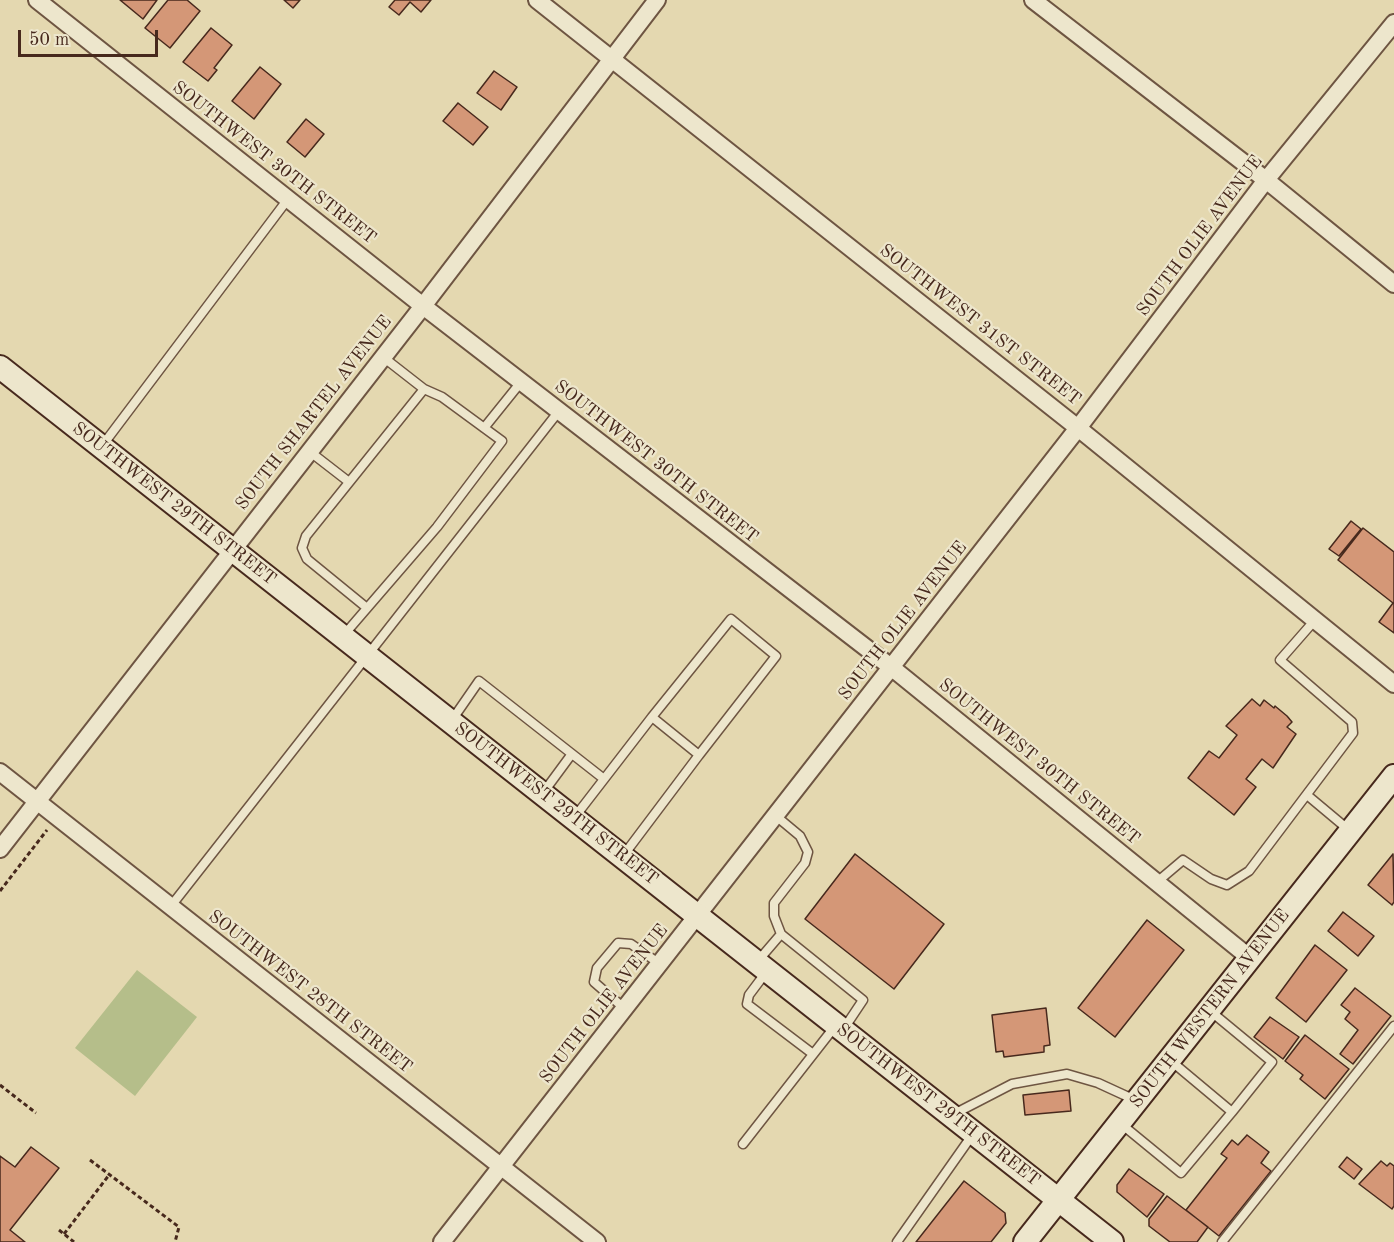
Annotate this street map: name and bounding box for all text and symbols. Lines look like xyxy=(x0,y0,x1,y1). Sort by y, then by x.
scale bar xyxy=(21,18,160,56)
text: 50 m xyxy=(29,31,69,49)
street label: SOUTHWEST 30TH STREET xyxy=(168,77,380,249)
street label: SOUTH OLIE AVENUE xyxy=(1132,151,1268,321)
street label: SOUTHWEST 31ST STREET xyxy=(875,240,1085,410)
street label: SOUTH SHARTEL AVENUE xyxy=(231,311,397,515)
street label: SOUTHWEST 30TH STREET xyxy=(550,376,762,548)
street label: SOUTHWEST 29TH STREET xyxy=(68,418,280,590)
street label: SOUTH OLIE AVENUE xyxy=(834,537,972,705)
street label: SOUTHWEST 30TH STREET xyxy=(934,674,1144,850)
street label: SOUTHWEST 29TH STREET xyxy=(450,718,662,890)
street label: SOUTH WESTERN AVENUE xyxy=(1126,905,1294,1113)
street label: SOUTHWEST 28TH STREET xyxy=(204,906,416,1078)
street label: SOUTH OLIE AVENUE xyxy=(535,920,673,1088)
street label: SOUTHWEST 29TH STREET xyxy=(832,1019,1044,1191)

